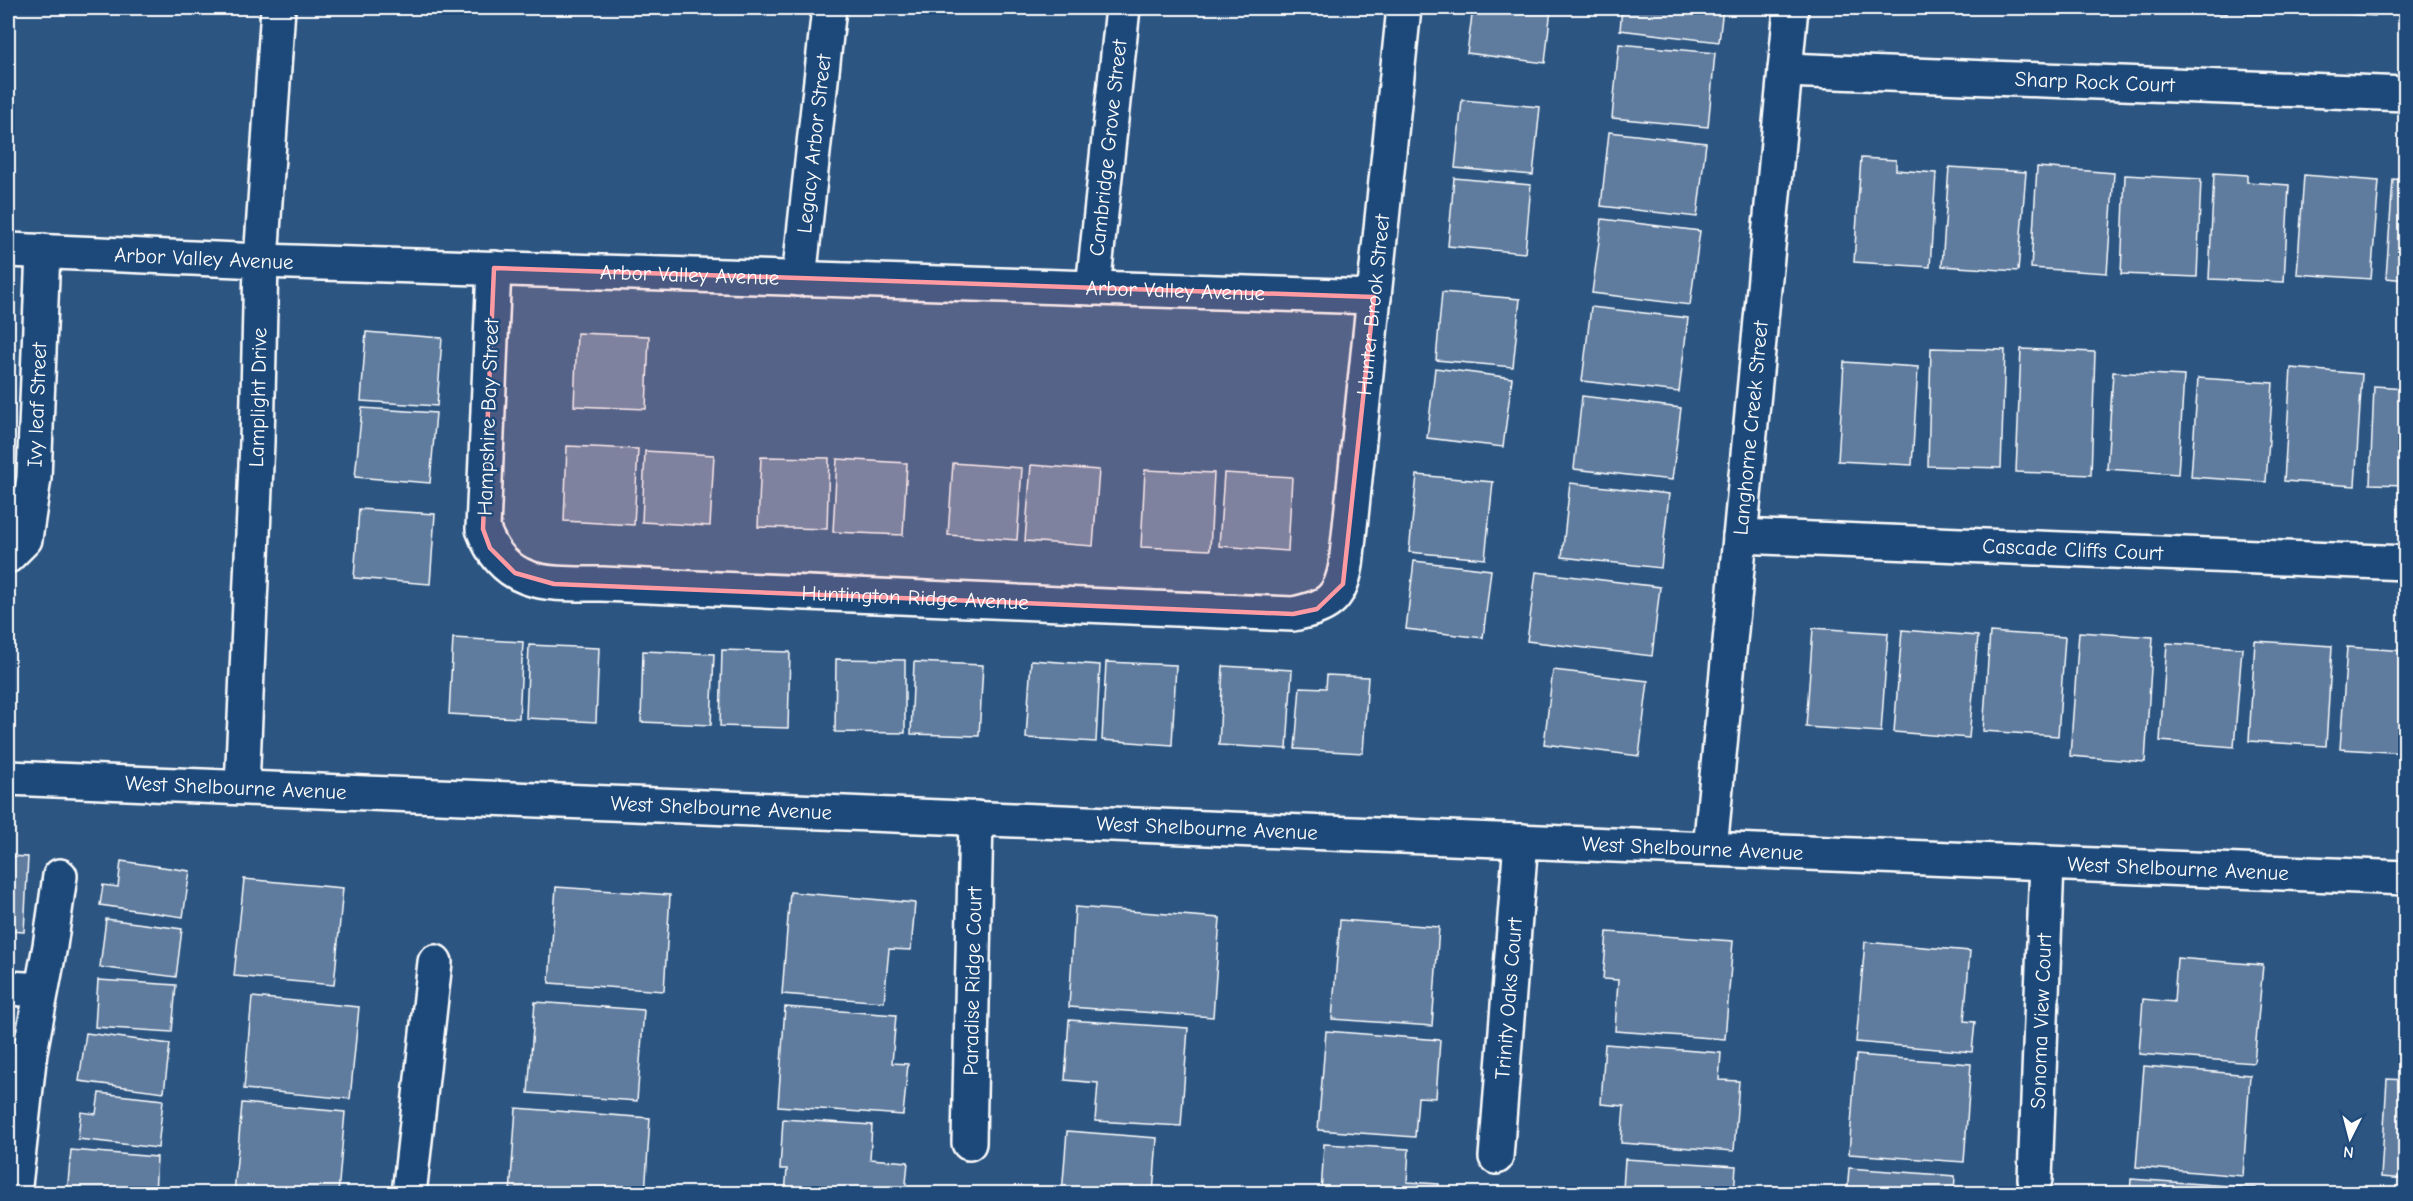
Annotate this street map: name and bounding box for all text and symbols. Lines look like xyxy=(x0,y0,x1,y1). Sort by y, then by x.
street label: Cambridge Grove Street xyxy=(1084,37,1132,257)
street label: Legacy Arbor Street xyxy=(792,52,836,235)
street label: Sharp Rock Court xyxy=(2014,67,2176,97)
street label: Hunter Brook Street xyxy=(1352,212,1395,397)
street label: Arbor Valley Avenue xyxy=(114,243,294,274)
street label: Arbor Valley Avenue xyxy=(600,260,780,290)
street label: Arbor Valley Avenue xyxy=(1085,276,1265,305)
street label: Hampshire Bay Street xyxy=(473,317,503,516)
street label: Langhorne Creek Street xyxy=(1728,319,1773,536)
street label: Lamplight Drive xyxy=(244,327,272,468)
street label: Ivy leaf Street xyxy=(22,341,51,468)
street label: Cascade Cliffs Court xyxy=(1982,534,2165,565)
street label: Huntington Ridge Avenue xyxy=(801,581,1029,615)
street label: West Shelbourne Avenue xyxy=(125,771,347,804)
street label: West Shelbourne Avenue xyxy=(610,791,833,824)
street label: West Shelbourne Avenue xyxy=(1096,811,1318,845)
street label: West Shelbourne Avenue xyxy=(1581,832,1804,865)
street label: West Shelbourne Avenue xyxy=(2067,852,2289,885)
street label: Paradise Ridge Court xyxy=(958,885,987,1076)
street label: Trinity Oaks Court xyxy=(1490,916,1527,1080)
street label: Sonoma View Court xyxy=(2026,932,2056,1109)
north arrow xyxy=(2320,1108,2380,1168)
text: N xyxy=(2342,1142,2355,1161)

